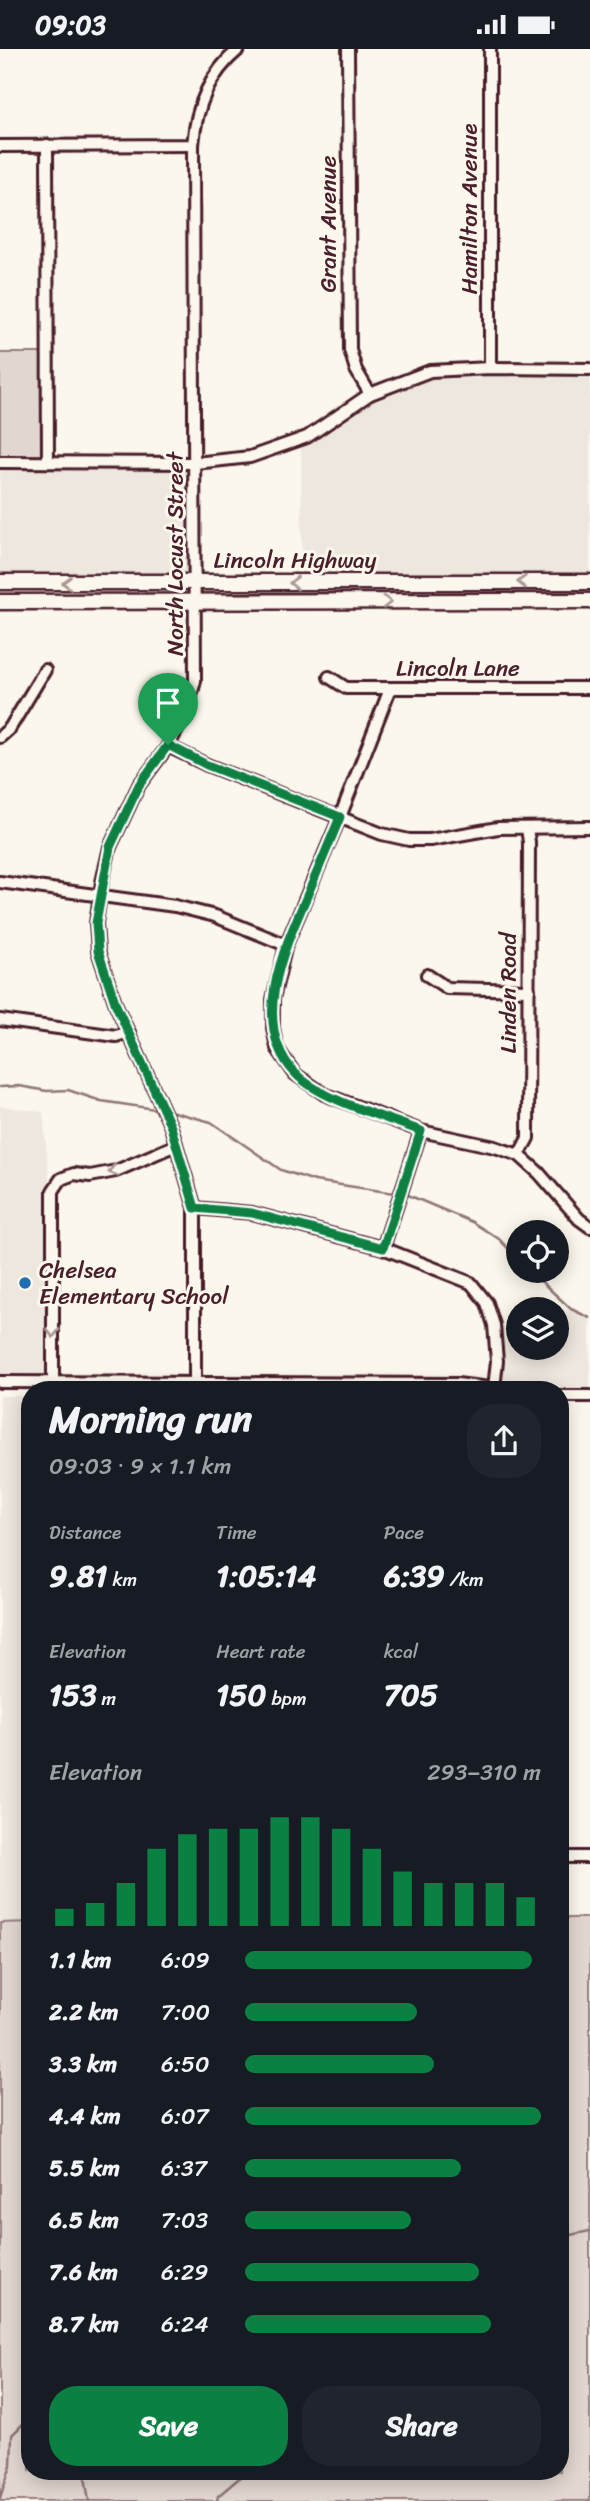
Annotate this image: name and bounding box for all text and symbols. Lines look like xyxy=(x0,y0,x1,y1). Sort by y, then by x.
text: 09:03 xyxy=(35,2,106,48)
street label: Hamilton Avenue xyxy=(449,124,490,294)
street label: Grant Avenue xyxy=(308,155,349,293)
street label: North Locust Street xyxy=(155,450,196,656)
street label: Lincoln Highway xyxy=(213,540,377,581)
one-way arrow xyxy=(516,574,527,590)
one-way arrow xyxy=(61,575,72,591)
one-way arrow xyxy=(289,575,299,591)
one-way arrow xyxy=(382,594,392,610)
street label: Lincoln Lane xyxy=(396,648,520,689)
pin xyxy=(138,673,198,745)
icon: arrive xyxy=(149,684,187,722)
street label: Linden Road xyxy=(488,931,529,1053)
one-way arrow xyxy=(107,1162,119,1177)
map controls xyxy=(506,1220,569,1360)
button: locate xyxy=(506,1220,569,1283)
place label: Chelsea Elementary School xyxy=(39,1250,229,1317)
marker: Chelsea Elementary School xyxy=(17,1275,33,1291)
button: layers xyxy=(506,1297,569,1360)
one-way arrow xyxy=(45,1328,61,1339)
text: Morning run xyxy=(49,1386,252,1453)
button: share xyxy=(467,1404,541,1478)
text: 09:03 · 9 × 1.1 km xyxy=(49,1446,231,1487)
text: Distance xyxy=(49,1516,121,1549)
text: Time xyxy=(216,1516,257,1549)
text: Pace xyxy=(384,1516,424,1549)
text: 9.81 xyxy=(49,1549,107,1603)
text: 1:05:14 xyxy=(216,1549,316,1603)
text: 6:39 xyxy=(384,1549,445,1603)
text: km xyxy=(107,1563,137,1596)
text: /km xyxy=(445,1563,484,1596)
text: Elevation xyxy=(49,1635,126,1668)
text: Heart rate xyxy=(216,1635,306,1668)
text: kcal xyxy=(384,1635,418,1668)
text: 153 xyxy=(49,1668,97,1722)
text: 150 xyxy=(216,1668,267,1722)
text: 705 xyxy=(384,1668,438,1722)
text: m xyxy=(97,1682,116,1715)
text: bpm xyxy=(267,1682,307,1715)
text: Elevation xyxy=(49,1752,142,1793)
text: 293–310 m xyxy=(427,1752,541,1793)
text: 1.1 km xyxy=(49,1940,112,1981)
text: 6:09 xyxy=(161,1940,210,1981)
text: 2.2 km xyxy=(49,1992,118,2033)
text: 7:00 xyxy=(161,1992,210,2033)
text: 3.3 km xyxy=(49,2044,117,2085)
text: 6:50 xyxy=(161,2044,210,2085)
text: 4.4 km xyxy=(49,2096,121,2137)
text: 6:07 xyxy=(161,2096,209,2137)
text: 5.5 km xyxy=(49,2148,120,2189)
text: 6:37 xyxy=(161,2148,207,2189)
text: 6.5 km xyxy=(49,2200,119,2241)
text: 7:03 xyxy=(161,2200,208,2241)
text: 7.6 km xyxy=(49,2252,118,2293)
text: 6:29 xyxy=(161,2252,208,2293)
text: 8.7 km xyxy=(49,2304,119,2345)
text: 6:24 xyxy=(161,2304,209,2345)
button: Save xyxy=(49,2386,288,2466)
button: Share xyxy=(302,2386,541,2466)

